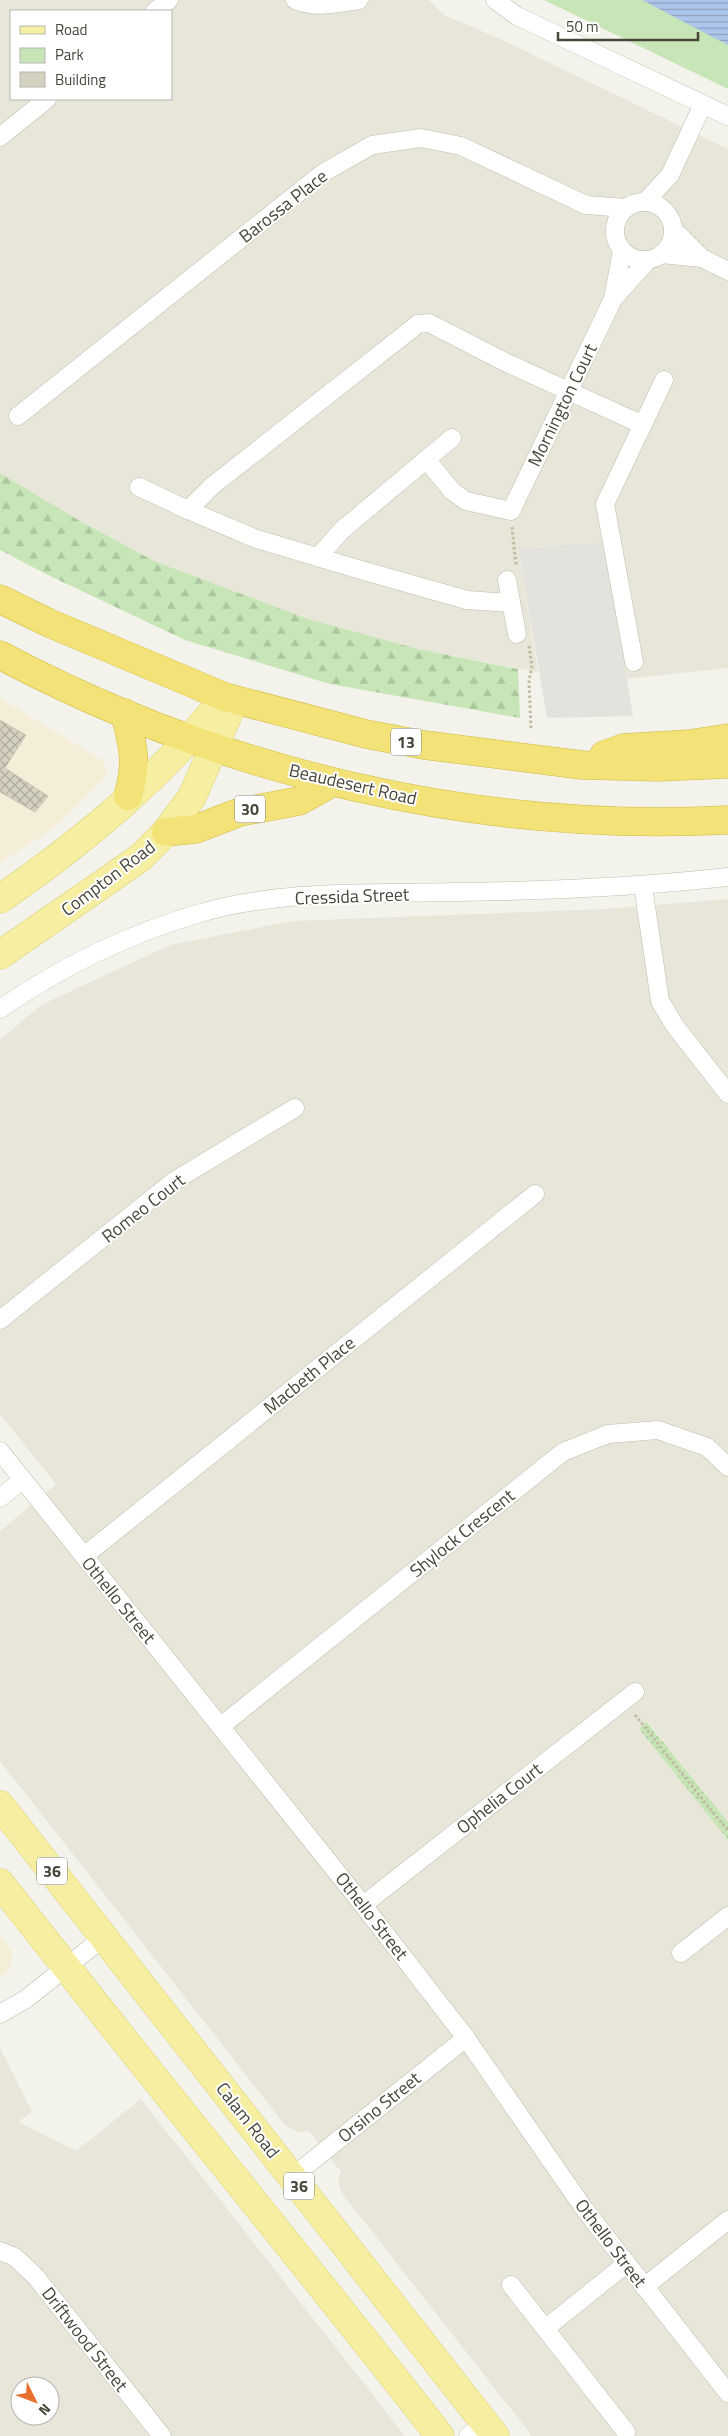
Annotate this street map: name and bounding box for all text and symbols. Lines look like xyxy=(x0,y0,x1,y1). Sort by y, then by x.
legend xyxy=(10,10,172,100)
scale bar xyxy=(558,10,698,42)
text: 50 m xyxy=(566,15,599,38)
text: Road xyxy=(55,18,87,41)
text: Park xyxy=(55,43,84,66)
text: Building xyxy=(55,68,106,91)
street label: Barossa Place xyxy=(233,163,333,249)
street label: Mornington Court xyxy=(521,338,604,471)
road number: 13 xyxy=(391,729,421,756)
street label: Beaudesert Road xyxy=(286,756,420,812)
road number: 30 xyxy=(235,796,265,822)
street label: Compton Road xyxy=(55,834,161,922)
street label: Cressida Street xyxy=(294,880,410,911)
street label: Romeo Court xyxy=(96,1166,191,1249)
street label: Macbeth Place xyxy=(257,1330,361,1420)
street label: Shylock Crescent xyxy=(404,1482,521,1584)
street label: Othello Street xyxy=(75,1551,163,1650)
street label: Ophelia Court xyxy=(450,1755,548,1840)
road number: 36 xyxy=(37,1858,67,1884)
street label: Othello Street xyxy=(329,1866,415,1966)
street label: Orsino Street xyxy=(332,2065,427,2149)
street label: Calam Road xyxy=(210,2076,286,2164)
road number: 36 xyxy=(284,2172,314,2200)
street label: Othello Street xyxy=(569,2193,654,2294)
street label: Driftwood Street xyxy=(35,2281,135,2398)
north arrow xyxy=(10,2376,60,2426)
text: N xyxy=(34,2399,56,2421)

